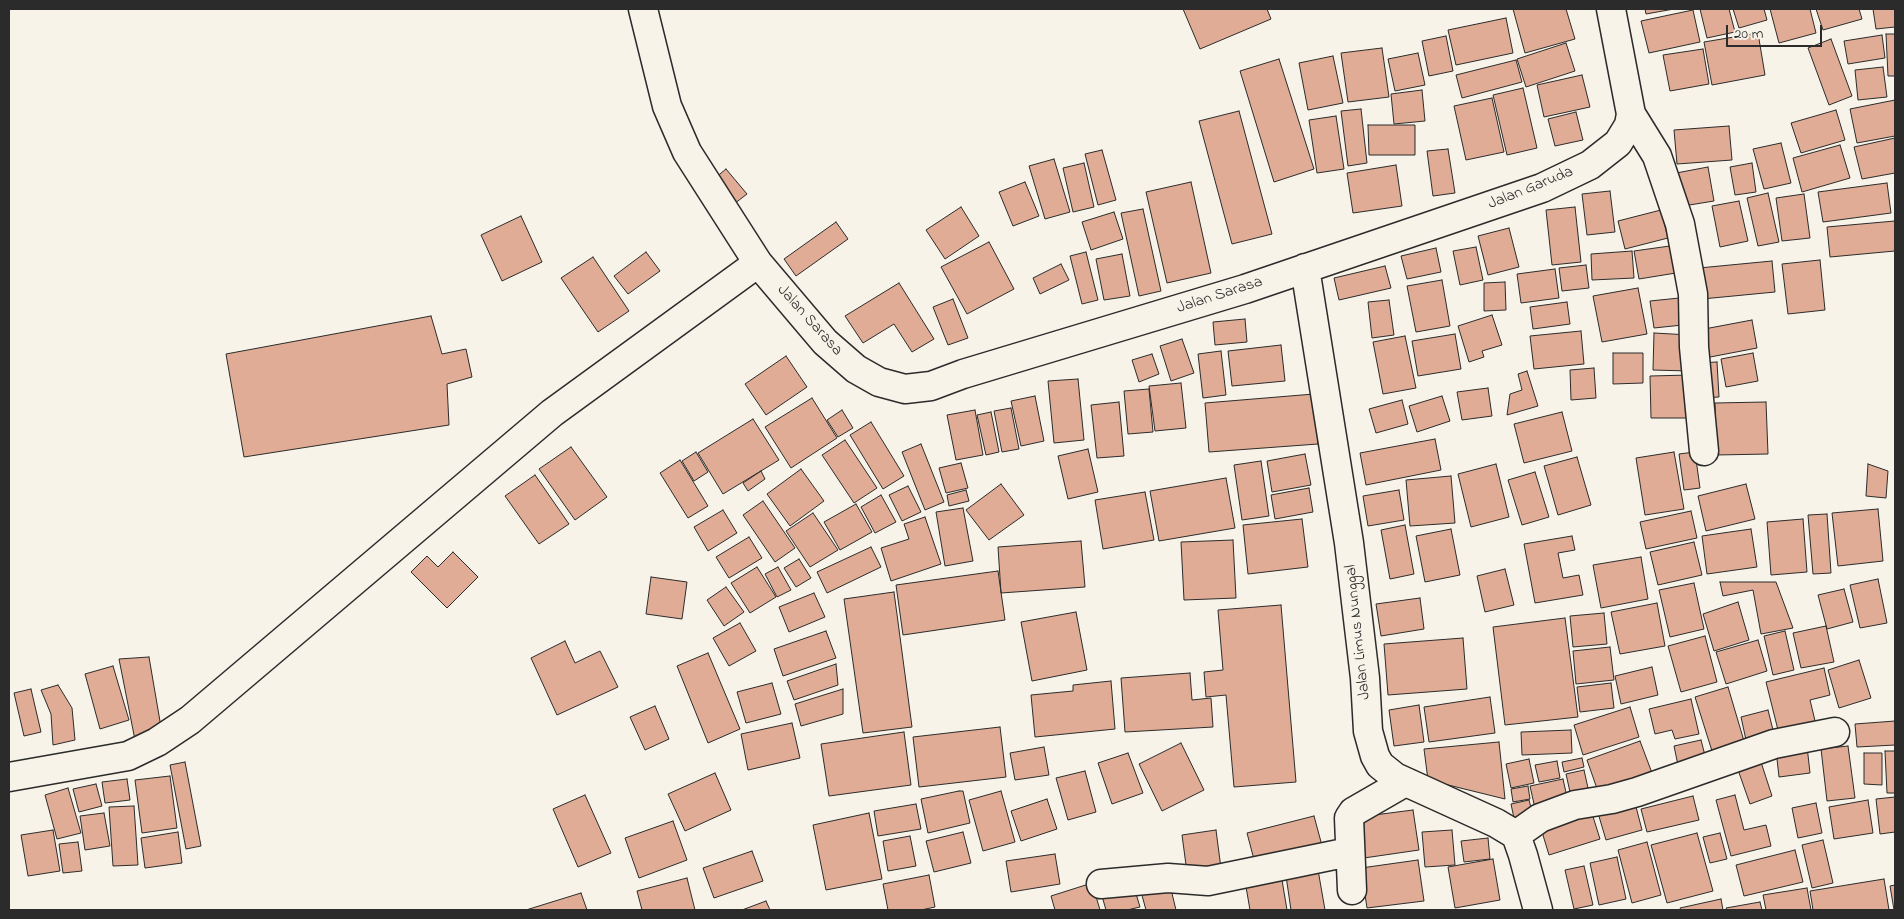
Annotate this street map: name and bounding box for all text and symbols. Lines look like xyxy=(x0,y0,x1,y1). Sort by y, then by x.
scale bar xyxy=(1729,15,1825,47)
text: 20 m xyxy=(1734,23,1763,45)
street label: Jalan Garuda xyxy=(1486,163,1576,215)
street label: Jalan Sarasa xyxy=(1175,273,1265,319)
street label: Jalan Sarasa xyxy=(772,282,846,360)
street label: Jalan Limus Nunggal xyxy=(1342,564,1376,700)

